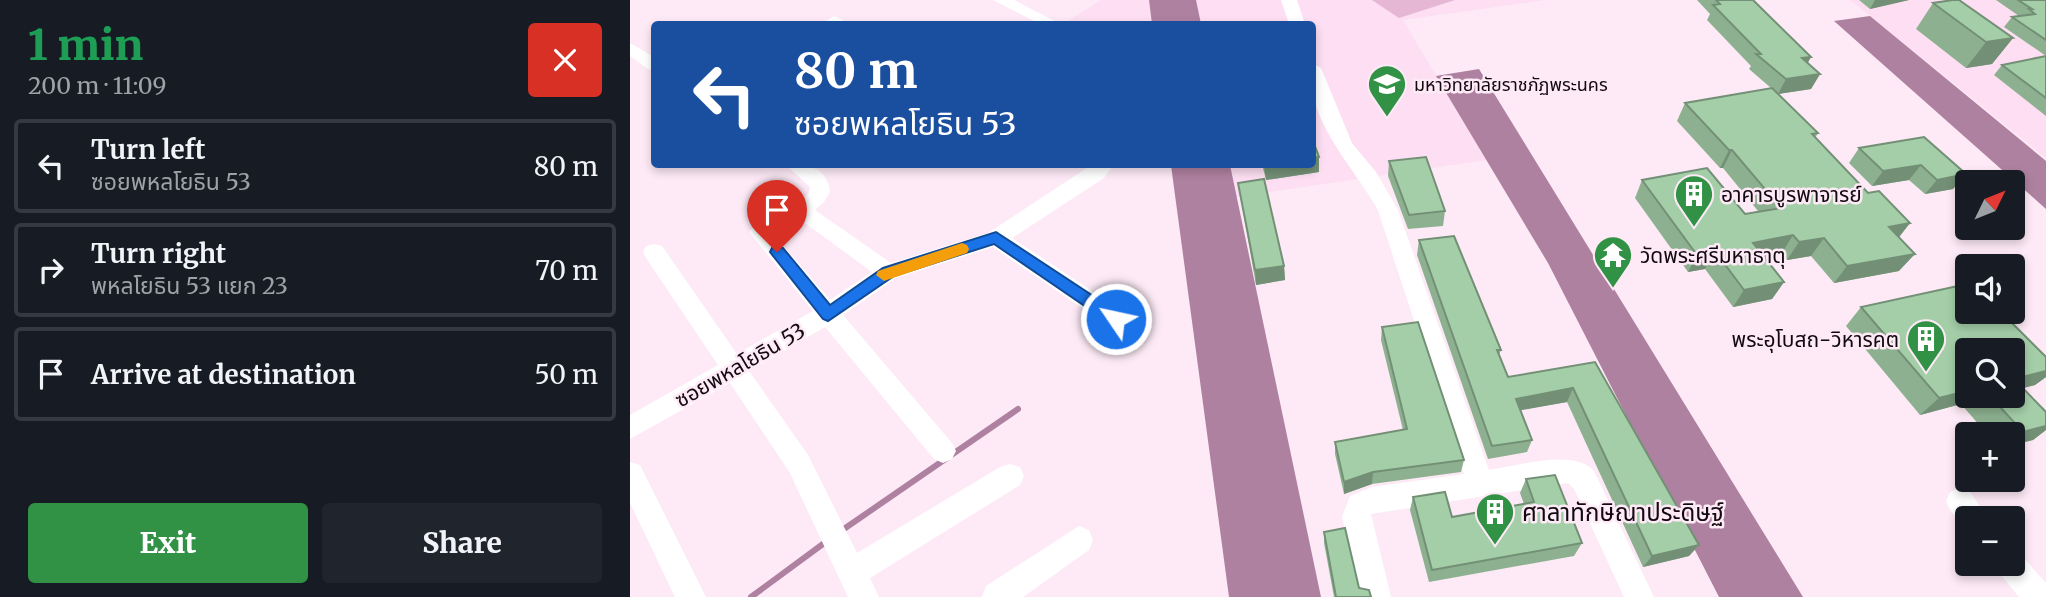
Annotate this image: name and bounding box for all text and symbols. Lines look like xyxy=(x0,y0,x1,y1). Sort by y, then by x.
text: 1 min xyxy=(28,19,143,71)
button: close xyxy=(528,23,602,97)
text: 80 m xyxy=(794,40,917,101)
icon: left xyxy=(679,49,770,140)
school or university icon: มหาวิทยาลัยราชภัฏพระนคร xyxy=(1366,63,1408,118)
text: 200 m · 11:09 xyxy=(28,71,166,100)
place label: มหาวิทยาลัยราชภัฏพระนคร xyxy=(1414,73,1608,96)
text: ซอยพหลโยธิน 53 xyxy=(794,104,1017,144)
text: Turn left xyxy=(91,133,205,166)
icon: left xyxy=(32,147,70,185)
text: 80 m xyxy=(534,150,598,183)
text: ซอยพหลโยธิน 53 xyxy=(91,167,251,196)
north arrow xyxy=(1955,170,2025,240)
map controls xyxy=(1955,170,2025,576)
building icon: อาคารบูรพาจารย์ xyxy=(1673,173,1715,228)
pin xyxy=(747,180,807,252)
place label: อาคารบูรพาจารย์ xyxy=(1721,181,1862,208)
icon: arrive xyxy=(758,191,796,229)
temple icon: วัดพระศรีมหาธาตุ xyxy=(1592,234,1634,289)
text: Turn right xyxy=(91,237,226,270)
place label: วัดพระศรีมหาธาตุ xyxy=(1640,242,1786,269)
icon: right xyxy=(32,251,70,289)
text: 70 m xyxy=(535,254,598,287)
button: sound xyxy=(1955,254,2025,324)
text: พหลโยธิน 53 แยก 23 xyxy=(91,271,288,300)
position arrow xyxy=(1079,282,1153,356)
street label: ซอยพหลโยธิน 53 xyxy=(670,317,810,413)
building icon: พระอุโบสถ-วิหารคต xyxy=(1905,318,1947,373)
place label: พระอุโบสถ-วิหารคต xyxy=(1732,326,1899,353)
button: search xyxy=(1955,338,2025,408)
icon: arrive xyxy=(32,355,70,393)
text: Arrive at destination xyxy=(91,358,356,391)
text: 50 m xyxy=(534,358,598,391)
button: + xyxy=(1955,422,2025,492)
building icon: ศาลาทักษิณาประดิษฐ์ xyxy=(1474,491,1516,546)
place label: ศาลาทักษิณาประดิษฐ์ xyxy=(1522,497,1724,528)
button: Exit xyxy=(28,503,308,583)
button: Share xyxy=(322,503,602,583)
button: − xyxy=(1955,506,2025,576)

